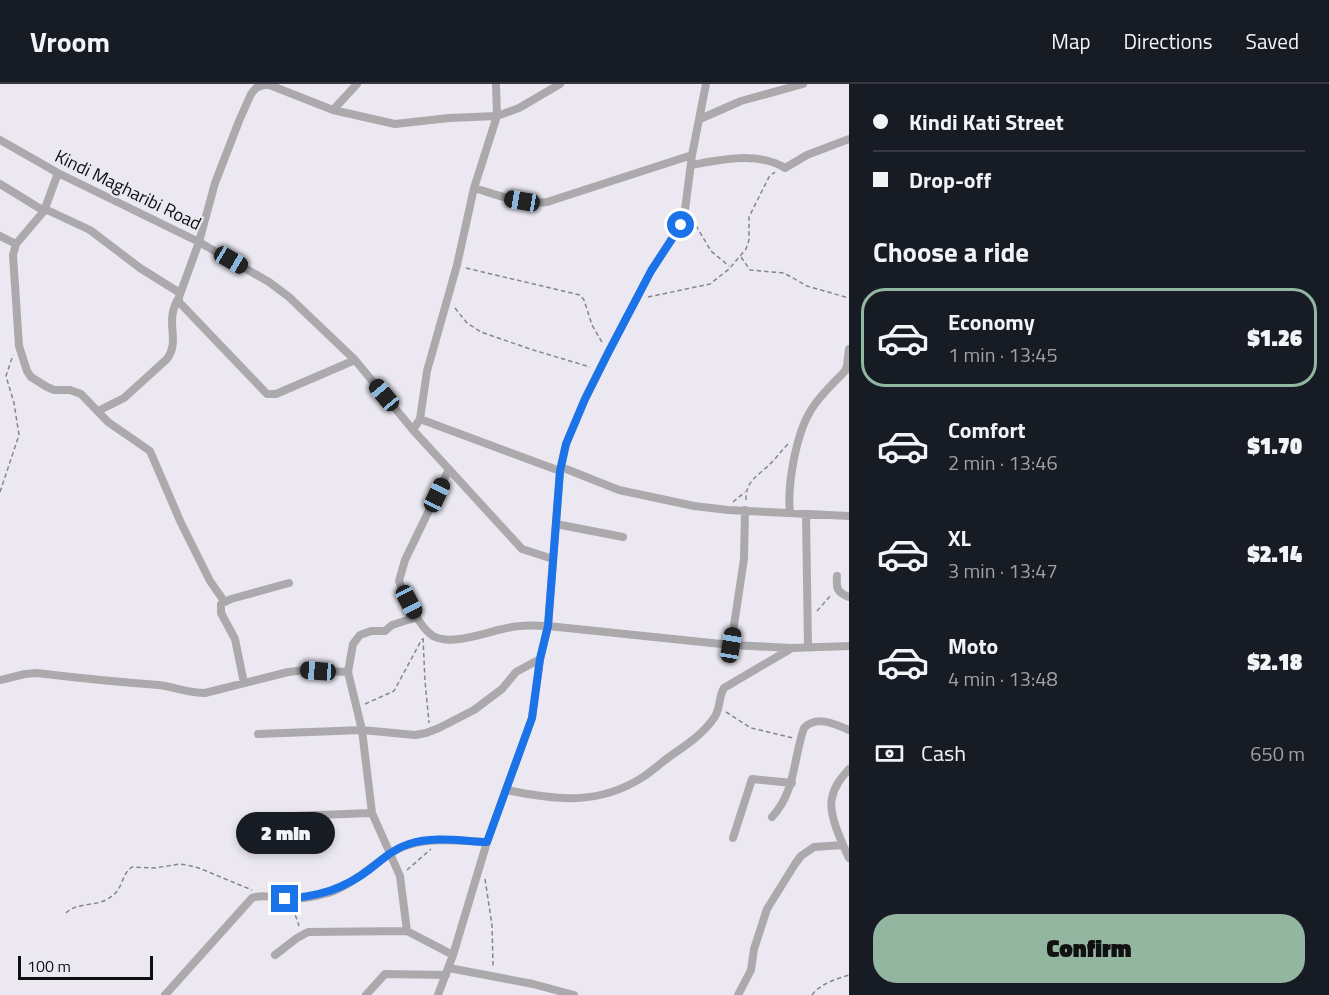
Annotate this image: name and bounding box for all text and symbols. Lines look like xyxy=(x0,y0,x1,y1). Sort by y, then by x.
text: Vroom xyxy=(30,20,110,63)
text: Map xyxy=(1051,25,1091,57)
text: Directions xyxy=(1124,25,1213,57)
text: Saved xyxy=(1246,25,1299,57)
text: Kindi Kati Street xyxy=(909,105,1064,139)
street label: Kindi Magharibi Road xyxy=(50,142,206,237)
text: Drop-off xyxy=(909,163,991,197)
car xyxy=(503,189,541,213)
route start xyxy=(667,211,694,238)
text: Choose a ride xyxy=(873,231,1029,272)
car xyxy=(211,243,251,277)
text: Economy xyxy=(948,305,1035,339)
icon: car xyxy=(876,311,930,365)
text: $1.26 xyxy=(1247,321,1302,355)
text: 1 min · 13:45 xyxy=(948,339,1058,370)
car xyxy=(366,375,402,415)
text: Comfort xyxy=(948,413,1026,447)
icon: car xyxy=(876,419,930,473)
text: $1.70 xyxy=(1247,429,1302,463)
text: 2 min · 13:46 xyxy=(948,447,1058,478)
car xyxy=(421,475,453,515)
text: XL xyxy=(948,521,971,555)
icon: car xyxy=(876,527,930,581)
text: $2.14 xyxy=(1247,537,1302,571)
text: 3 min · 13:47 xyxy=(948,555,1058,586)
car xyxy=(393,582,425,622)
car xyxy=(719,626,743,664)
text: Moto xyxy=(948,629,998,663)
icon: car xyxy=(876,635,930,689)
text: $2.18 xyxy=(1247,645,1302,679)
car xyxy=(299,661,337,681)
text: 4 min · 13:48 xyxy=(948,663,1058,694)
text: Cash xyxy=(921,736,966,770)
icon: cash xyxy=(873,737,906,770)
text: 650 m xyxy=(1250,738,1305,769)
callout: 2 min xyxy=(236,812,334,854)
text: 2 min xyxy=(261,817,310,848)
route end xyxy=(271,885,298,912)
button: Confirm xyxy=(873,914,1305,983)
scale bar xyxy=(18,953,153,980)
text: 100 m xyxy=(27,954,71,978)

